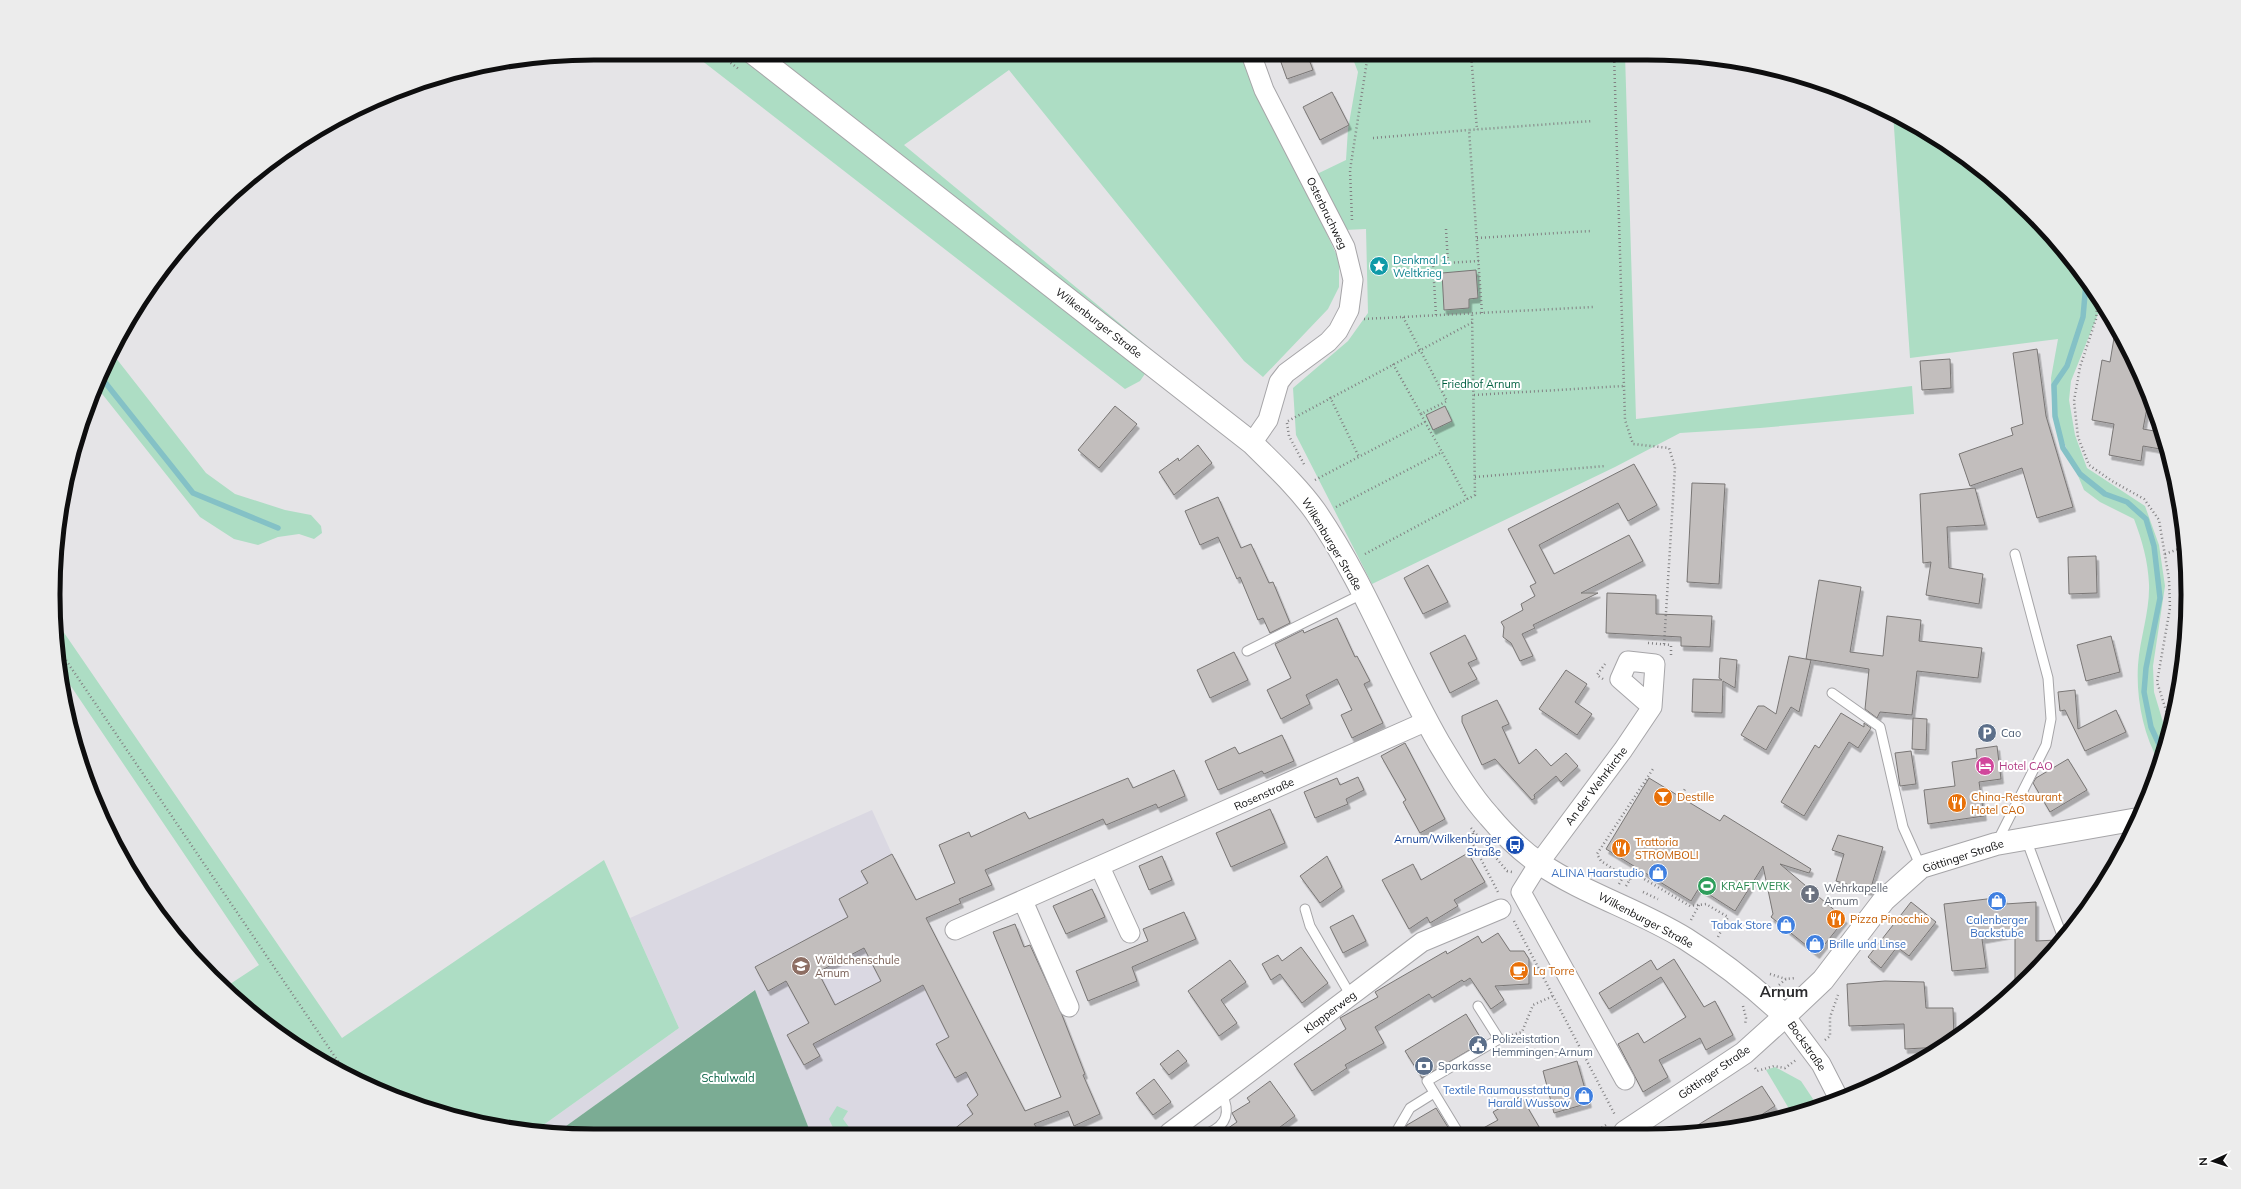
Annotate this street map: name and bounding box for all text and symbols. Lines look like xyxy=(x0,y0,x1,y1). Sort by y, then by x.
street label: Osterbruchweg xyxy=(1303,175,1351,251)
place label: Denkmal 1. Weltkrieg xyxy=(1393,253,1450,280)
place icon: Denkmal 1. Weltkrieg xyxy=(1368,255,1390,277)
street label: Wilkenburger Straße xyxy=(1053,285,1145,361)
park label: Friedhof Arnum xyxy=(1441,377,1521,391)
street label: Wilkenburger Straße xyxy=(1299,495,1365,593)
parking icon: Cao xyxy=(1976,722,1998,744)
place label: Cao xyxy=(2001,726,2021,740)
street label: An der Wehrkirche xyxy=(1562,744,1630,828)
hotel icon: Hotel CAO xyxy=(1974,755,1996,777)
place label: Hotel CAO xyxy=(1999,759,2053,773)
street label: Rosenstraße xyxy=(1232,775,1296,813)
bar icon: Destille xyxy=(1652,786,1674,808)
place label: Destille xyxy=(1677,790,1714,804)
place label: China-Restaurant Hotel CAO xyxy=(1971,790,2062,817)
restaurant icon: China-Restaurant Hotel CAO xyxy=(1946,792,1968,814)
place label: Arnum/Wilkenburger Straße xyxy=(1394,832,1501,859)
bus stop icon: Arnum/Wilkenburger Straße xyxy=(1504,834,1526,856)
place label: Trattoria STROMBOLI xyxy=(1635,835,1699,862)
street label: Göttinger Straße xyxy=(1921,836,2005,876)
restaurant icon: Trattoria STROMBOLI xyxy=(1610,837,1632,859)
shop icon: ALINA Haarstudio xyxy=(1647,862,1669,884)
place label: ALINA Haarstudio xyxy=(1551,866,1644,880)
sports icon: KRAFTWERK xyxy=(1696,875,1718,897)
place label: KRAFTWERK xyxy=(1721,879,1791,893)
place label: Wehrkapelle Arnum xyxy=(1824,881,1888,908)
church icon: Wehrkapelle Arnum xyxy=(1799,883,1821,905)
street label: Wilkenburger Straße xyxy=(1596,889,1696,951)
shop icon: Calenberger Backstube xyxy=(1986,890,2008,912)
restaurant icon: Pizza Pinocchio xyxy=(1825,908,1847,930)
place label: Pizza Pinocchio xyxy=(1850,912,1929,926)
place label: Calenberger Backstube xyxy=(1966,913,2028,940)
shop icon: Tabak Store xyxy=(1775,914,1797,936)
place label: Tabak Store xyxy=(1711,918,1772,932)
shop icon: Brille und Linse xyxy=(1804,933,1826,955)
place label: Brille und Linse xyxy=(1829,937,1906,951)
place label: Wäldchenschule Arnum xyxy=(815,953,900,980)
school or university icon: Wäldchenschule Arnum xyxy=(790,955,812,977)
cafe icon: La Torre xyxy=(1508,960,1530,982)
place label: La Torre xyxy=(1533,964,1574,978)
district label: Arnum xyxy=(1760,982,1808,1001)
street label: Klapperweg xyxy=(1301,988,1359,1036)
street label: Bockstraße xyxy=(1785,1018,1829,1074)
place label: Polizeistation Hemmingen-Arnum xyxy=(1492,1032,1593,1059)
public building icon: Polizeistation Hemmingen-Arnum xyxy=(1467,1034,1489,1056)
street label: Göttinger Straße xyxy=(1675,1042,1753,1102)
bank icon: Sparkasse xyxy=(1413,1055,1435,1077)
place label: Sparkasse xyxy=(1438,1059,1491,1073)
park label: Schulwald xyxy=(702,1071,754,1085)
place label: Textile Raumausstattung Harald Wussow xyxy=(1443,1083,1570,1110)
shop icon: Textile Raumausstattung Harald Wussow xyxy=(1573,1085,1595,1107)
north arrow xyxy=(2193,1141,2233,1181)
text: N xyxy=(2196,1157,2210,1166)

